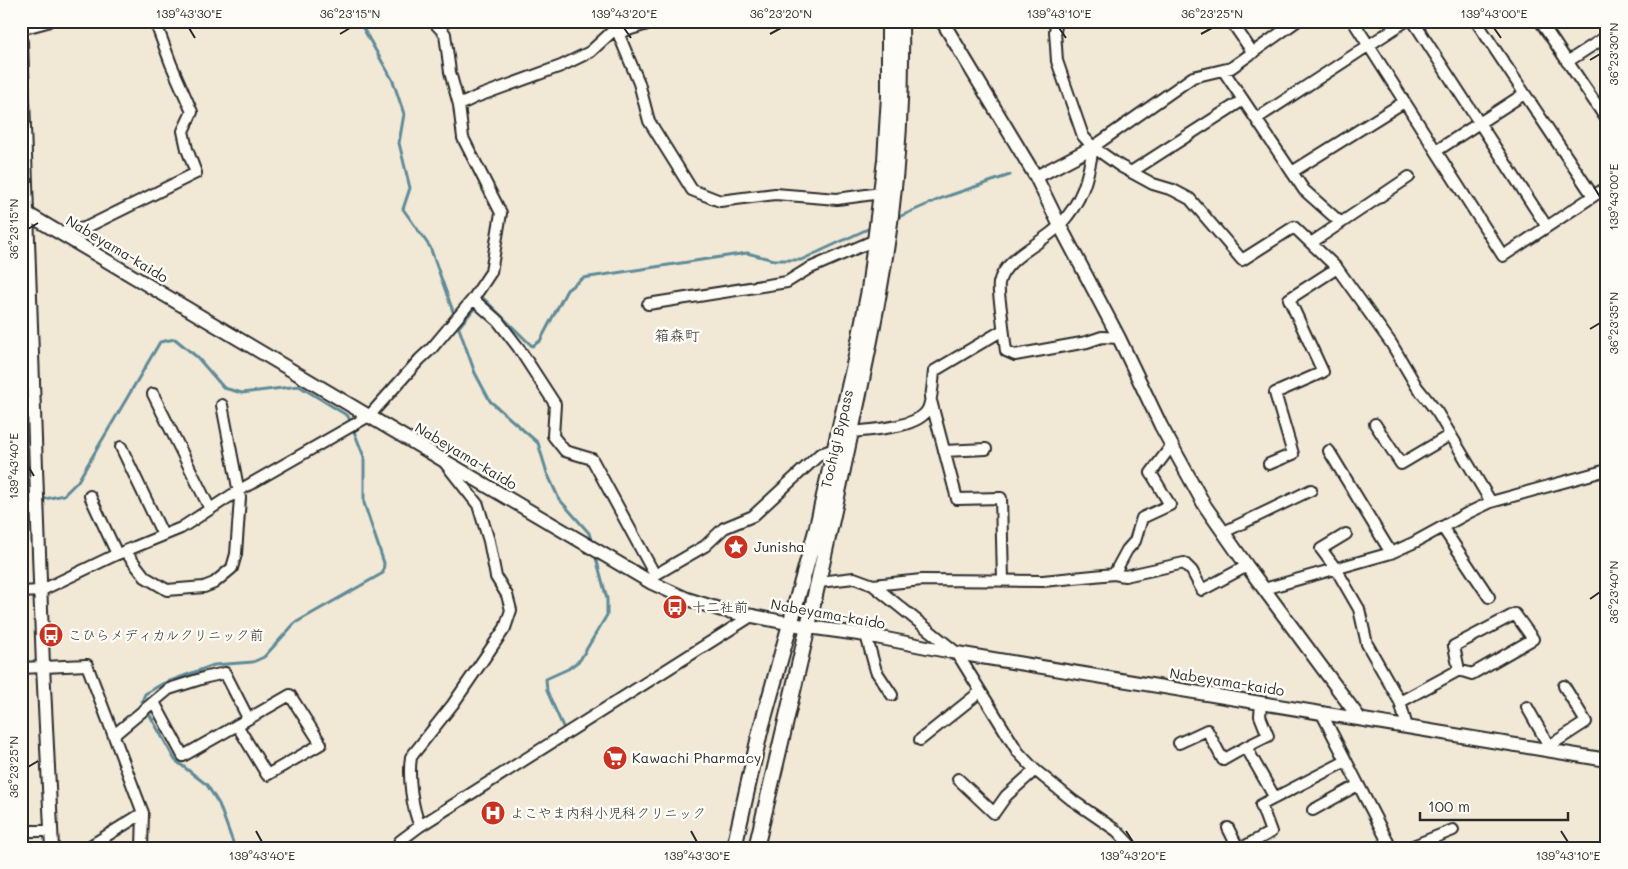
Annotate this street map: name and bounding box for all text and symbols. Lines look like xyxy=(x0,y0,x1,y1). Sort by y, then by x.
text: 139°43'30"E xyxy=(156,5,222,21)
text: 36°23'15"N xyxy=(320,5,380,21)
text: 139°43'20"E xyxy=(591,5,657,21)
text: 36°23'20"N xyxy=(750,5,812,21)
text: 139°43'10"E xyxy=(1027,5,1091,21)
text: 36°23'25"N xyxy=(1181,5,1243,21)
text: 139°43'00"E xyxy=(1461,5,1527,21)
text: 36°23'30"N xyxy=(1605,23,1621,85)
text: 139°43'00"E xyxy=(1605,164,1621,230)
text: 36°23'15"N xyxy=(5,199,21,259)
street label: Nabeyama-kaido xyxy=(63,211,172,287)
text: 36°23'35"N xyxy=(1605,292,1621,354)
district label: 箱森町 xyxy=(654,325,700,345)
street label: Tochigi Bypass xyxy=(816,388,857,490)
street label: Nabeyama-kaido xyxy=(412,418,521,494)
text: 139°43'40"E xyxy=(5,433,21,499)
place icon: Junisha xyxy=(723,534,749,560)
place label: Junisha xyxy=(754,537,805,556)
text: 36°23'40"N xyxy=(1605,561,1621,623)
bus stop icon: 十二社前 xyxy=(662,594,688,620)
street label: Nabeyama-kaido xyxy=(769,594,887,633)
place label: 十二社前 xyxy=(692,597,748,616)
bus stop icon: こひらメディカルクリニック前 xyxy=(38,622,64,648)
place label: こひらメディカルクリニック前 xyxy=(68,625,263,644)
street label: Nabeyama-kaido xyxy=(1168,663,1286,700)
text: 36°23'25"N xyxy=(5,736,21,798)
supermarket icon: Kawachi Pharmacy xyxy=(602,745,628,771)
place label: Kawachi Pharmacy xyxy=(632,748,761,767)
scale bar xyxy=(1420,789,1568,821)
text: 100 m xyxy=(1428,796,1470,816)
hospital icon: よこやま内科小児科クリニック xyxy=(480,800,506,826)
place label: よこやま内科小児科クリニック xyxy=(510,803,706,822)
text: 139°43'40"E xyxy=(229,847,295,863)
text: 139°43'30"E xyxy=(664,847,730,863)
text: 139°43'20"E xyxy=(1100,847,1166,863)
text: 139°43'10"E xyxy=(1536,847,1600,863)

